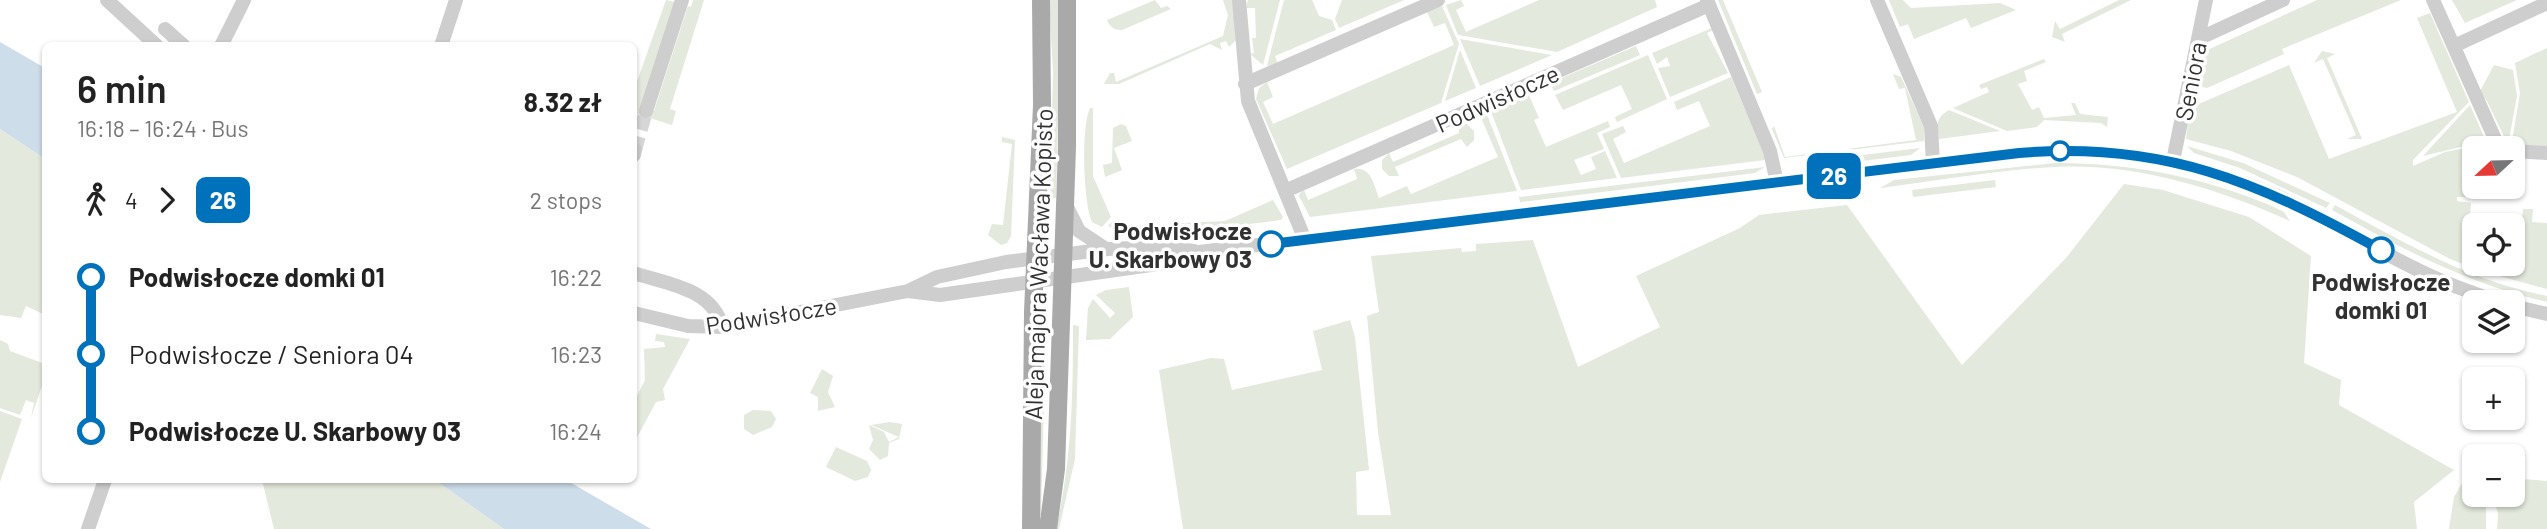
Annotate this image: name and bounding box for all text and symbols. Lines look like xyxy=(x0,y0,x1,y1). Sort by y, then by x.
street label: Seniora xyxy=(2168,39,2212,123)
street label: Podwisłocze xyxy=(1431,58,1563,138)
text: 6 min xyxy=(77,65,167,111)
text: 8.32 zł xyxy=(524,86,602,117)
street label: Aleja majora Wacława Kopisto xyxy=(1018,108,1058,420)
text: 16:18 – 16:24 · Bus xyxy=(77,114,249,142)
north arrow xyxy=(2462,136,2525,200)
map controls xyxy=(2462,136,2525,507)
unlabelled marker xyxy=(2050,141,2070,161)
line badge: 26 xyxy=(1802,153,1866,199)
text: 26 xyxy=(1821,161,1847,190)
icon: walk xyxy=(77,181,115,219)
icon: forward xyxy=(148,181,186,219)
text: 26 xyxy=(210,185,236,214)
text: 4 xyxy=(125,186,138,214)
text: 2 stops xyxy=(530,186,602,214)
button: locate xyxy=(2462,213,2525,276)
place label: Podwisłocze U. Skarbowy 03 xyxy=(1089,216,1252,273)
marker: Podwisłocze U. Skarbowy 03 xyxy=(1258,231,1284,257)
marker: Podwisłocze domki 01 xyxy=(2368,237,2394,263)
text: Podwisłocze domki 01 xyxy=(129,261,385,292)
text: 16:22 xyxy=(550,263,602,291)
place label: Podwisłocze domki 01 xyxy=(2312,267,2450,324)
street label: Podwisłocze xyxy=(703,290,839,340)
button: layers xyxy=(2462,290,2525,353)
text: Podwisłocze / Seniora 04 xyxy=(129,338,414,369)
text: 16:23 xyxy=(550,340,602,368)
button: + xyxy=(2462,367,2525,430)
text: Podwisłocze U. Skarbowy 03 xyxy=(129,415,461,446)
text: 16:24 xyxy=(549,417,602,445)
button: − xyxy=(2462,444,2525,507)

